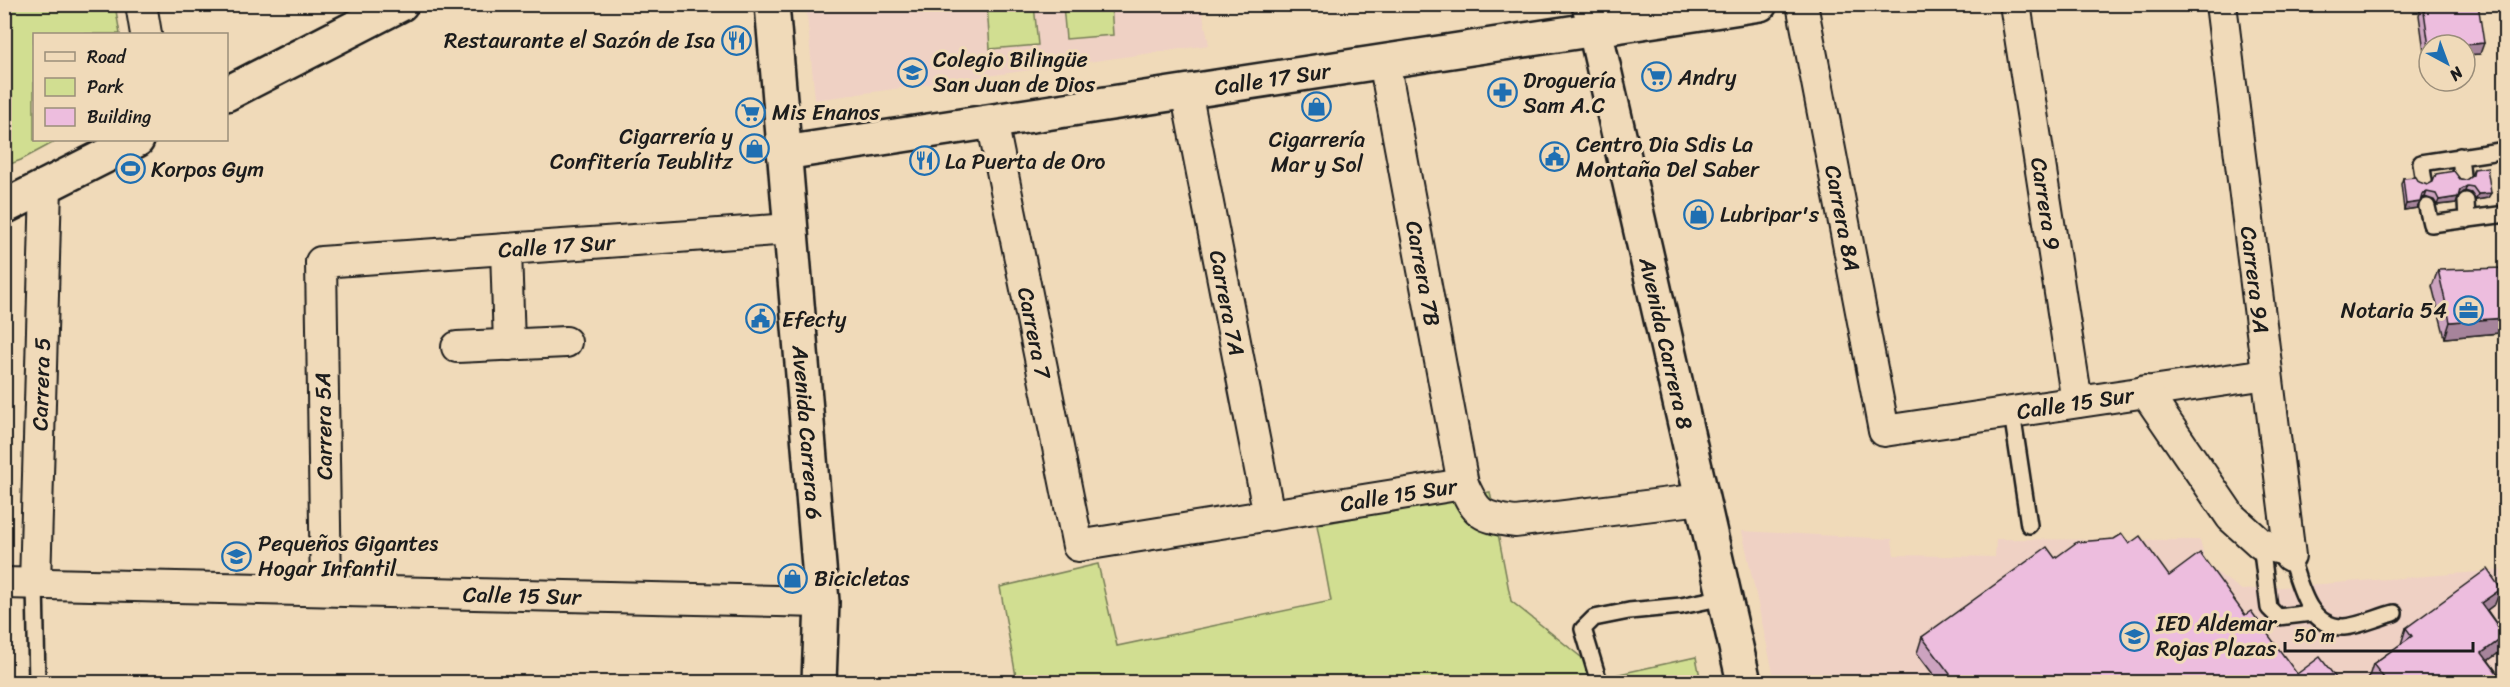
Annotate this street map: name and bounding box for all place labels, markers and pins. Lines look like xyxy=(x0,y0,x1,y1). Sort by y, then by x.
place label: Restaurante el Sazón de Isa xyxy=(444,21,715,60)
restaurant icon: Restaurante el Sazón de Isa xyxy=(720,24,752,56)
place label: Colegio Bilingüe San Juan de Dios xyxy=(933,40,1096,104)
school or university icon: Colegio Bilingüe San Juan de Dios xyxy=(896,56,928,88)
place label: Andry xyxy=(1677,58,1737,97)
place label: Droguería Sam A.C xyxy=(1523,61,1616,125)
supermarket icon: Andry xyxy=(1641,61,1673,93)
pharmacy icon: Droguería Sam A.C xyxy=(1486,77,1518,109)
shop icon: Cigarrería Mar y Sol xyxy=(1301,91,1333,123)
place label: Mis Enanos xyxy=(772,93,881,132)
supermarket icon: Mis Enanos xyxy=(735,96,767,128)
place label: Cigarrería y Confitería Teublitz xyxy=(550,117,734,181)
place label: Cigarrería Mar y Sol xyxy=(1269,120,1365,184)
place label: Centro Dia Sdis La Montaña Del Saber xyxy=(1576,125,1760,189)
shop icon: Cigarrería y Confitería Teublitz xyxy=(738,133,770,165)
public building icon: Centro Dia Sdis La Montaña Del Saber xyxy=(1539,141,1571,173)
place label: La Puerta de Oro xyxy=(945,142,1106,181)
restaurant icon: La Puerta de Oro xyxy=(908,145,940,177)
place label: Korpos Gym xyxy=(151,150,264,189)
sports icon: Korpos Gym xyxy=(114,153,146,185)
place label: Lubripar's xyxy=(1720,195,1820,234)
shop icon: Lubripar's xyxy=(1683,198,1715,230)
place label: Notaria 54 xyxy=(2341,291,2447,330)
office icon: Notaria 54 xyxy=(2452,294,2484,326)
place label: Efecty xyxy=(782,300,847,339)
public building icon: Efecty xyxy=(745,303,777,335)
place label: Pequeños Gigantes Hogar Infantil xyxy=(258,524,438,588)
school or university icon: Pequeños Gigantes Hogar Infantil xyxy=(221,540,253,572)
place label: Bicicletas xyxy=(814,559,911,598)
shop icon: Bicicletas xyxy=(777,562,809,594)
place label: IED Aldemar Rojas Plazas xyxy=(2155,604,2278,668)
school or university icon: IED Aldemar Rojas Plazas xyxy=(2119,620,2151,652)

